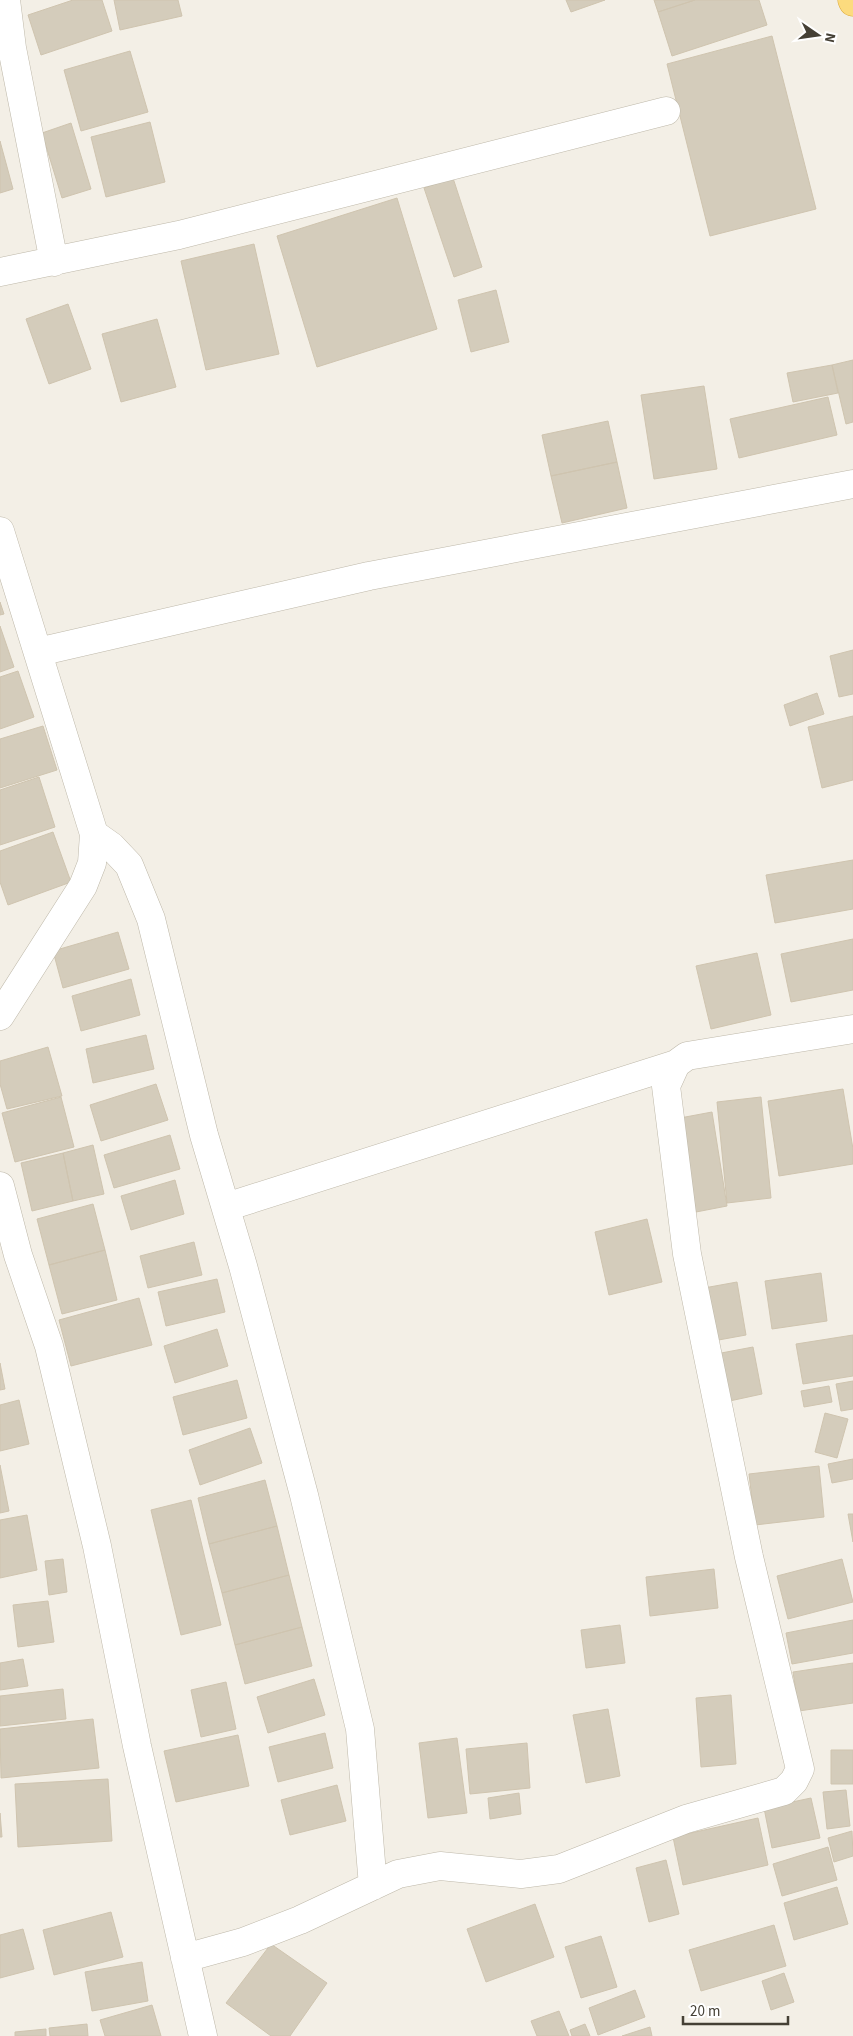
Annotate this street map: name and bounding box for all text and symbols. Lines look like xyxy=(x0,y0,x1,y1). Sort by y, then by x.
north arrow xyxy=(793,10,843,60)
text: N xyxy=(819,31,840,44)
scale bar xyxy=(683,1994,788,2026)
text: 20 m xyxy=(690,2001,720,2022)

